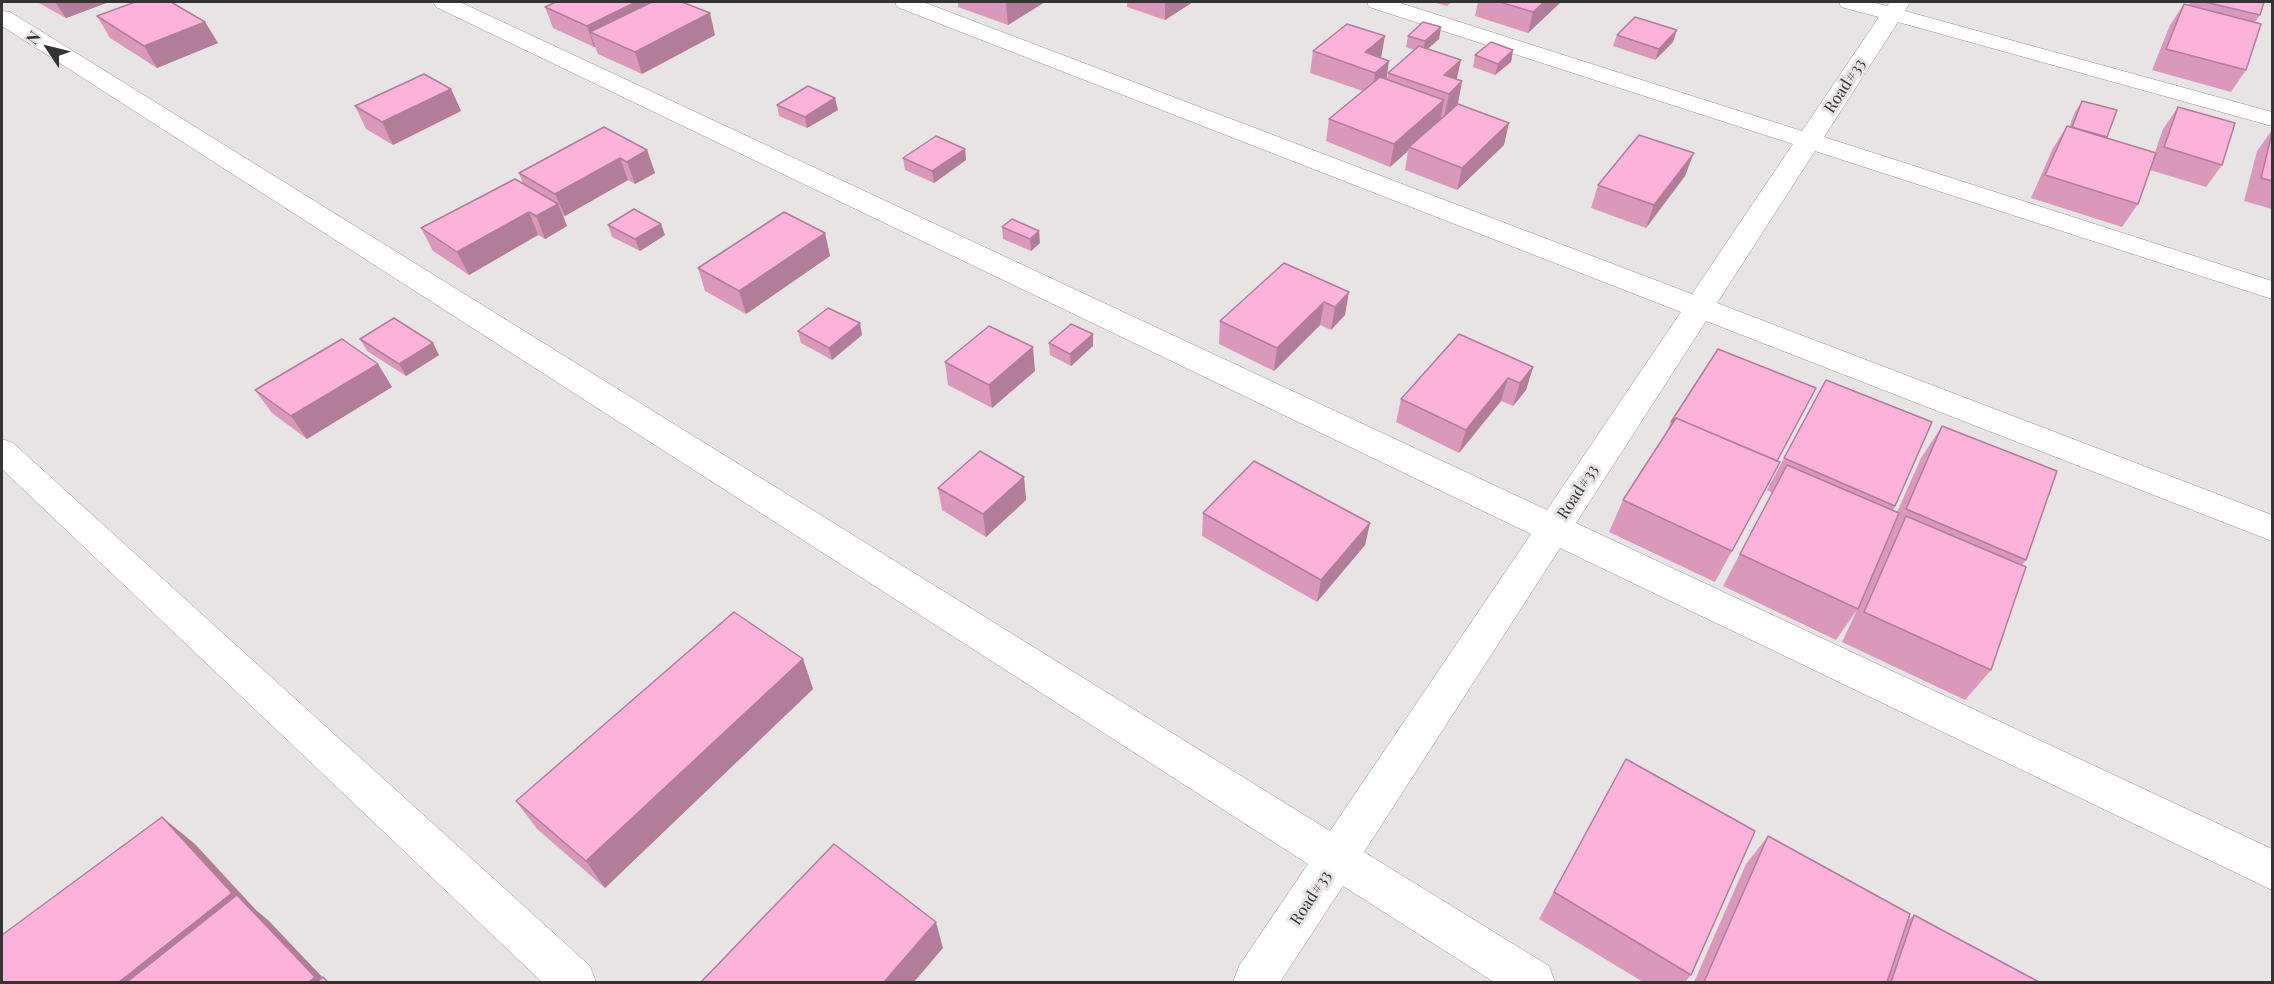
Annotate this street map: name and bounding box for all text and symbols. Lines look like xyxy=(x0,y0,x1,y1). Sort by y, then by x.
north arrow xyxy=(18,18,78,78)
text: N xyxy=(21,27,45,48)
street label: Road#33 xyxy=(1820,55,1870,117)
street label: Road#33 xyxy=(1553,461,1603,523)
street label: Road#33 xyxy=(1286,867,1336,929)

